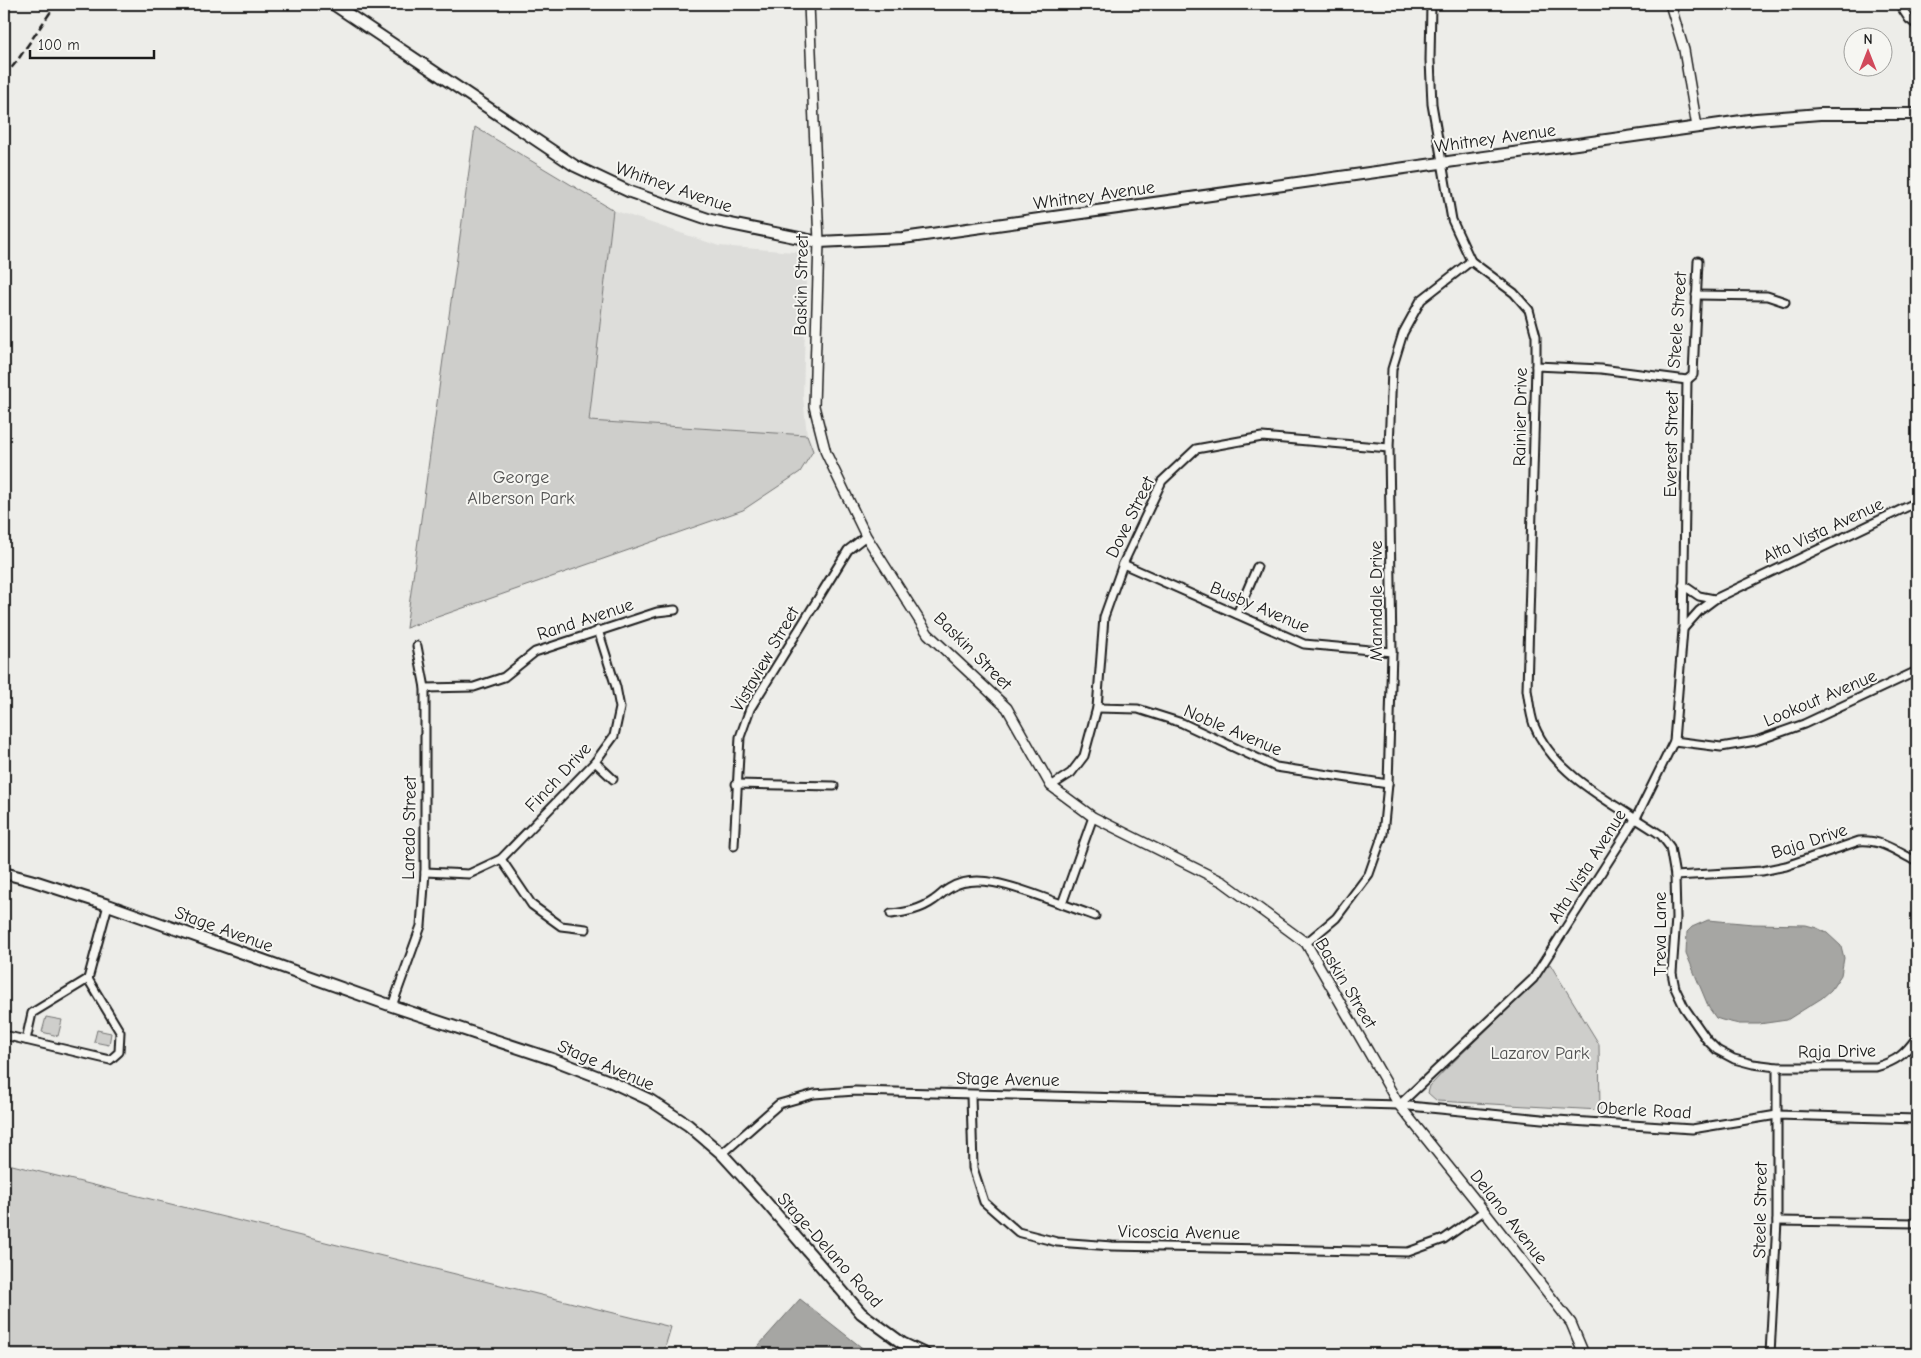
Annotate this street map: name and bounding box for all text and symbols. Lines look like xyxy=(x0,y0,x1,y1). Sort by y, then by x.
scale bar xyxy=(30,28,154,60)
north arrow xyxy=(1844,28,1894,78)
text: N xyxy=(1863,31,1873,48)
text: 100 m xyxy=(38,36,80,54)
street label: Whitney Avenue xyxy=(1433,120,1557,157)
street label: Whitney Avenue xyxy=(613,158,735,217)
street label: Whitney Avenue xyxy=(1032,177,1156,214)
street label: Baskin Street xyxy=(790,233,813,336)
street label: Steele Street xyxy=(1664,270,1691,369)
street label: Rainier Drive xyxy=(1509,367,1532,467)
street label: Everest Street xyxy=(1660,390,1683,497)
park label: George Alberson Park xyxy=(467,467,575,509)
street label: Dove Street xyxy=(1102,472,1160,561)
street label: Alta Vista Avenue xyxy=(1760,493,1887,568)
street label: Manndale Drive xyxy=(1366,541,1387,661)
street label: Busby Avenue xyxy=(1207,577,1313,638)
street label: Rand Avenue xyxy=(534,594,636,645)
street label: Vistaview Street xyxy=(727,602,804,715)
street label: Baskin Street xyxy=(929,608,1017,695)
street label: Lookout Avenue xyxy=(1761,665,1880,732)
street label: Noble Avenue xyxy=(1180,700,1285,761)
street label: Finch Drive xyxy=(521,738,596,816)
street label: Laredo Street xyxy=(398,775,421,880)
street label: Alta Vista Avenue xyxy=(1544,805,1631,927)
street label: Baja Drive xyxy=(1768,819,1850,864)
street label: Treva Lane xyxy=(1650,892,1671,976)
street label: Stage Avenue xyxy=(172,902,276,957)
street label: Baskin Street xyxy=(1310,934,1381,1033)
street label: Stage Avenue xyxy=(554,1036,657,1095)
street label: Raja Drive xyxy=(1798,1040,1876,1063)
park label: Lazarov Park xyxy=(1491,1043,1590,1064)
street label: Stage Avenue xyxy=(956,1068,1060,1091)
street label: Oberle Road xyxy=(1596,1098,1692,1123)
street label: Steele Street xyxy=(1749,1161,1772,1259)
street label: Delano Avenue xyxy=(1465,1166,1552,1269)
street label: Stage-Delano Road xyxy=(772,1188,887,1312)
street label: Vicoscia Avenue xyxy=(1118,1221,1240,1244)

